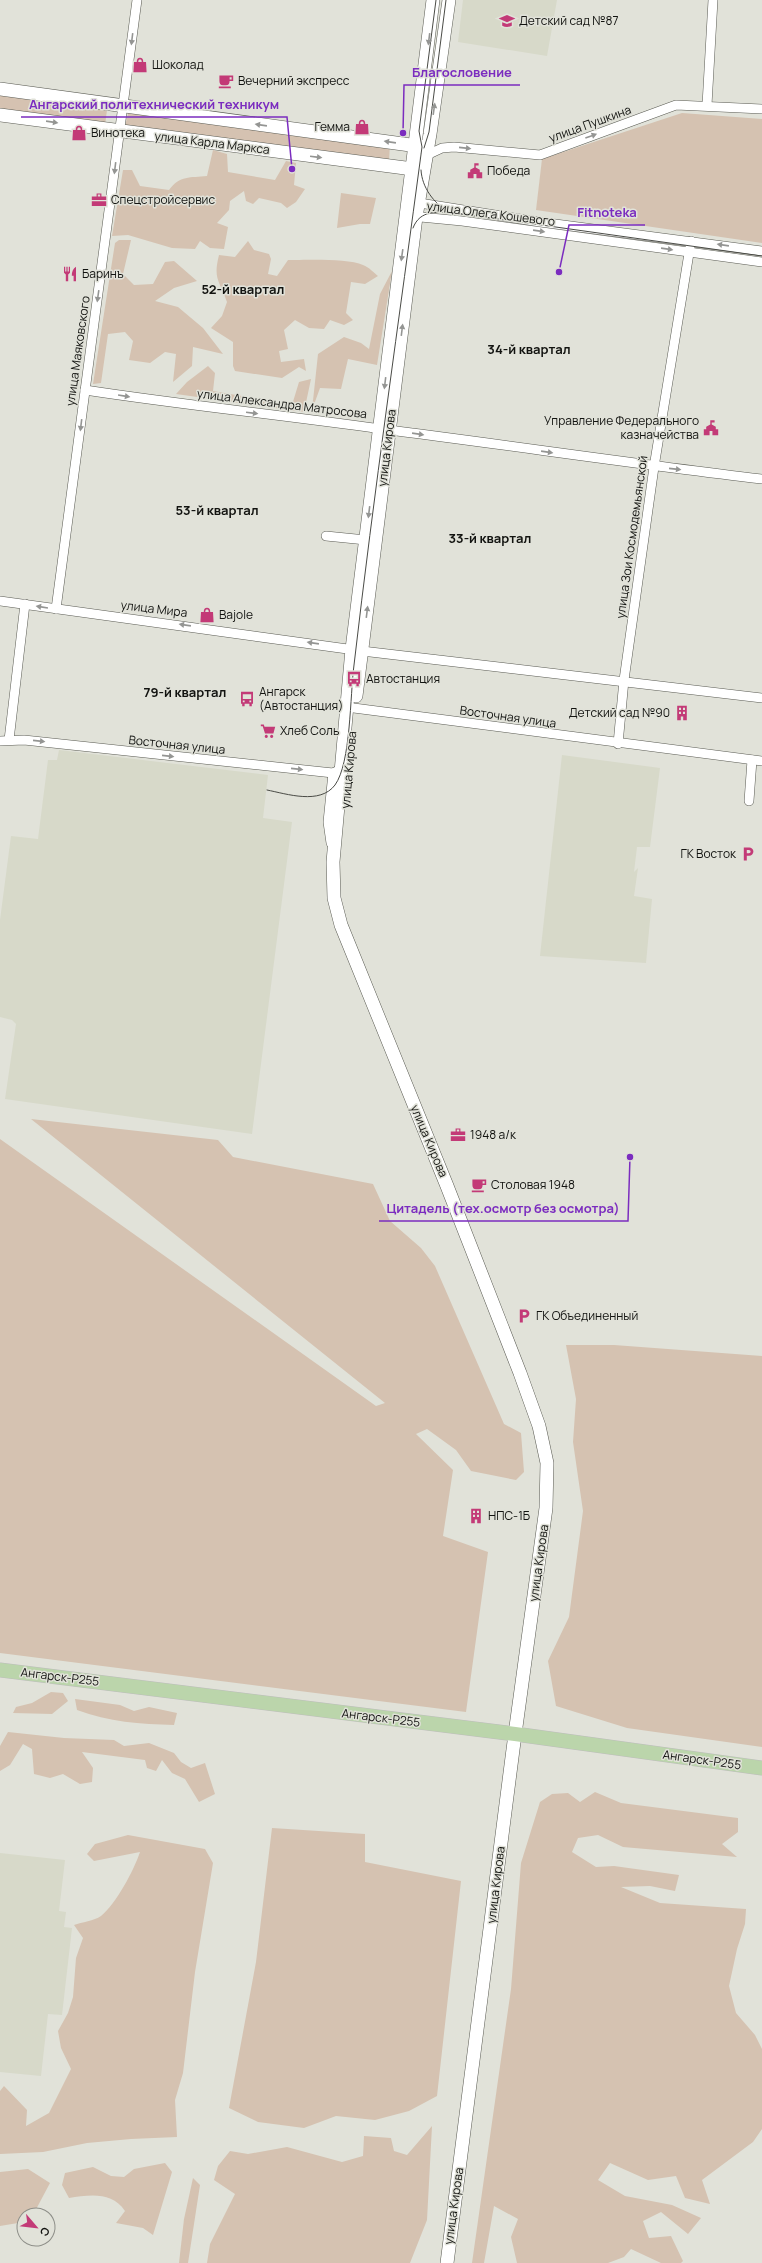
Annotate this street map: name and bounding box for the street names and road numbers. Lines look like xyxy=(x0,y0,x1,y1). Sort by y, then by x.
street label: улица Пушкина xyxy=(546,101,633,146)
street label: улица Карла Маркса xyxy=(153,127,271,158)
street label: улица Олега Кошевого xyxy=(426,197,556,230)
street label: улица Маяковского xyxy=(61,295,94,407)
street label: улица Александра Матросова xyxy=(196,385,368,422)
street label: улица Кирова xyxy=(373,408,400,487)
street label: улица Зои Космодемьянской xyxy=(612,454,651,620)
street label: улица Мира xyxy=(120,596,188,621)
street label: Восточная улица xyxy=(459,701,557,732)
street label: Восточная улица xyxy=(128,731,226,758)
street label: улица Кирова xyxy=(337,731,360,809)
street label: улица Кирова xyxy=(406,1102,452,1180)
street label: улица Кирова xyxy=(525,1523,552,1603)
street label: Ангарск-Р255 xyxy=(20,1663,100,1690)
street label: Ангарск-Р255 xyxy=(341,1704,421,1731)
street label: Ангарск-Р255 xyxy=(662,1746,742,1773)
street label: улица Кирова xyxy=(482,1845,509,1924)
street label: улица Кирова xyxy=(440,2166,467,2246)

